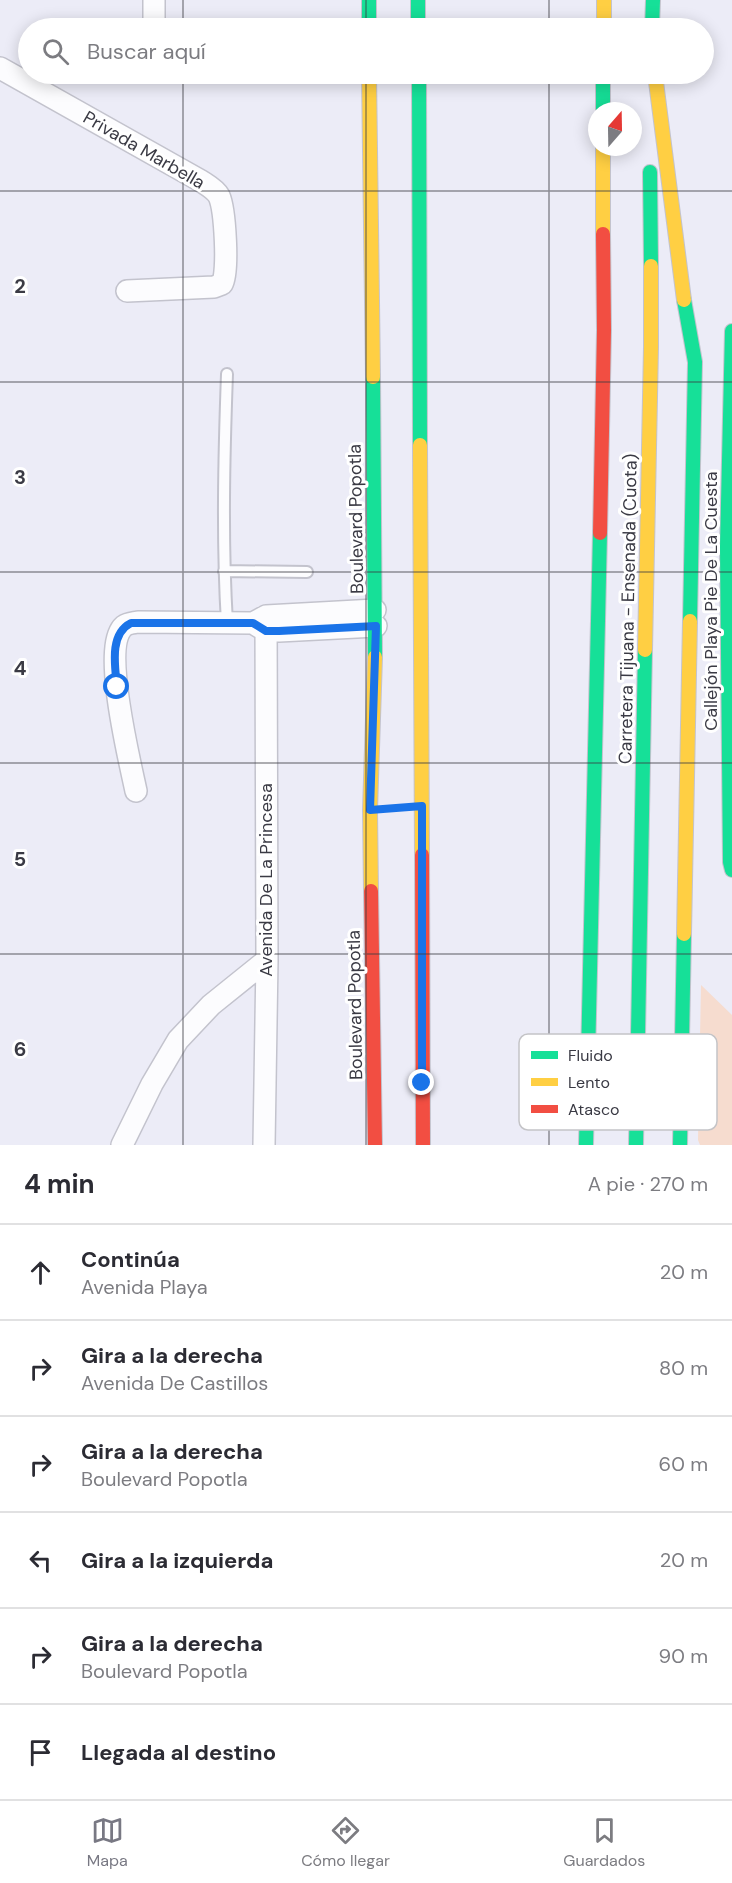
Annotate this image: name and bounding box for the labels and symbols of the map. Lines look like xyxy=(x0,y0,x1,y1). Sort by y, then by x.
north arrow xyxy=(588,102,642,156)
street label: Privada Marbella xyxy=(79,105,209,195)
text: 2 xyxy=(14,273,26,299)
street label: Boulevard Popotla xyxy=(343,444,369,594)
street label: Carretera Tijuana - Ensenada (Cuota) xyxy=(613,454,643,764)
text: 3 xyxy=(14,464,26,490)
street label: Callejón Playa Pie De La Cuesta xyxy=(699,471,723,731)
text: 4 xyxy=(14,655,27,681)
route start xyxy=(103,673,129,699)
street label: Avenida De La Princesa xyxy=(254,783,278,977)
text: 5 xyxy=(14,846,26,872)
street label: Boulevard Popotla xyxy=(342,930,368,1080)
legend xyxy=(519,1034,717,1130)
text: 6 xyxy=(14,1036,26,1062)
text: Fluido xyxy=(568,1045,613,1066)
route end xyxy=(408,1069,434,1095)
text: Lento xyxy=(568,1072,610,1093)
text: Atasco xyxy=(568,1099,620,1120)

